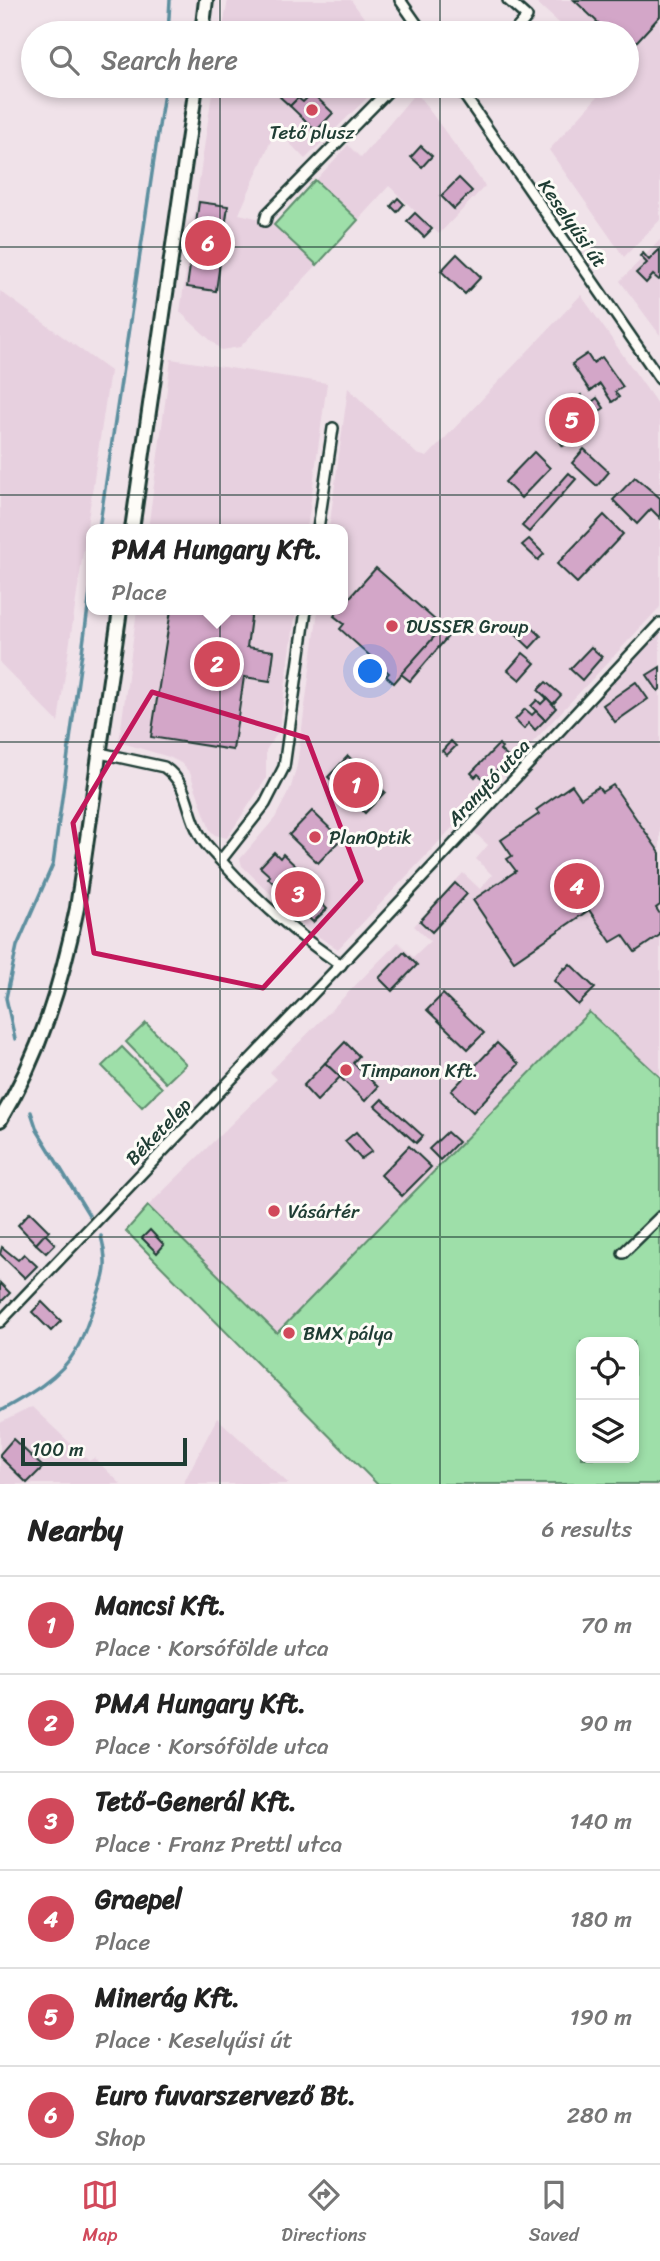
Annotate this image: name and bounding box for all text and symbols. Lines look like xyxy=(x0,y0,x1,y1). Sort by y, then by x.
search box xyxy=(21,21,639,98)
text: Search here xyxy=(101,37,238,83)
icon: search xyxy=(45,41,83,79)
marker: Tető plusz xyxy=(304,102,320,118)
place label: Tető plusz xyxy=(270,116,355,149)
street label: Keselyűsi út xyxy=(530,172,616,275)
pin: 6 xyxy=(185,217,231,269)
pin: 5 xyxy=(549,394,595,446)
popup xyxy=(86,524,348,615)
text: PMA Hungary Kft. xyxy=(112,526,322,572)
text: Place xyxy=(112,572,167,613)
place label: DUSSER Group xyxy=(406,610,529,643)
marker: DUSSER Group xyxy=(384,618,400,634)
pin: 2 xyxy=(194,638,240,690)
your location xyxy=(353,654,387,688)
street label: Aranytó utca xyxy=(438,730,538,835)
pin: 1 xyxy=(333,759,379,811)
place label: PlanOptik xyxy=(329,821,412,854)
marker: PlanOptik xyxy=(307,829,323,845)
pin: 4 xyxy=(554,860,600,912)
pin: 3 xyxy=(275,868,321,920)
place label: Timpanon Kft. xyxy=(360,1054,478,1087)
marker: Timpanon Kft. xyxy=(338,1062,354,1078)
street label: Béketelep xyxy=(117,1090,200,1173)
place label: Vásártér xyxy=(288,1195,360,1228)
marker: Vásártér xyxy=(266,1203,282,1219)
place label: BMX pálya xyxy=(303,1317,393,1350)
marker: BMX pálya xyxy=(281,1325,297,1341)
map controls xyxy=(576,1337,639,1463)
button: locate xyxy=(576,1337,639,1400)
button: layers xyxy=(576,1400,639,1463)
text: 100 m xyxy=(32,1433,84,1466)
scale bar xyxy=(21,1435,187,1467)
text: Nearby xyxy=(28,1503,123,1557)
text: 6 results xyxy=(542,1509,632,1550)
text: Mancsi Kft. xyxy=(95,1582,226,1628)
text: 1 xyxy=(46,1605,56,1646)
text: 70 m xyxy=(581,1605,632,1646)
text: Place · Korsófölde utca xyxy=(95,1628,329,1669)
text: PMA Hungary Kft. xyxy=(95,1680,306,1726)
text: 2 xyxy=(44,1703,58,1744)
text: 90 m xyxy=(580,1703,632,1744)
text: Place · Korsófölde utca xyxy=(95,1726,329,1767)
text: Tető-Generál Kft. xyxy=(95,1778,297,1824)
text: 3 xyxy=(45,1801,57,1842)
text: 140 m xyxy=(570,1801,632,1842)
text: Place · Franz Prettl utca xyxy=(95,1824,342,1865)
text: Graepel xyxy=(95,1876,182,1922)
text: 4 xyxy=(44,1899,58,1940)
text: 180 m xyxy=(570,1899,632,1940)
text: Place xyxy=(95,1922,150,1963)
text: Minerág Kft. xyxy=(95,1974,240,2020)
text: 5 xyxy=(44,1997,58,2038)
text: 190 m xyxy=(570,1997,632,2038)
text: Place · Keselyűsi út xyxy=(95,2020,293,2061)
text: Euro fuvarszervező Bt. xyxy=(95,2072,356,2118)
text: 6 xyxy=(44,2095,58,2136)
text: 280 m xyxy=(567,2095,632,2136)
text: Shop xyxy=(95,2118,145,2159)
tab: Map xyxy=(81,2176,119,2251)
tab: Directions xyxy=(281,2176,367,2251)
tab: Saved xyxy=(529,2176,579,2251)

